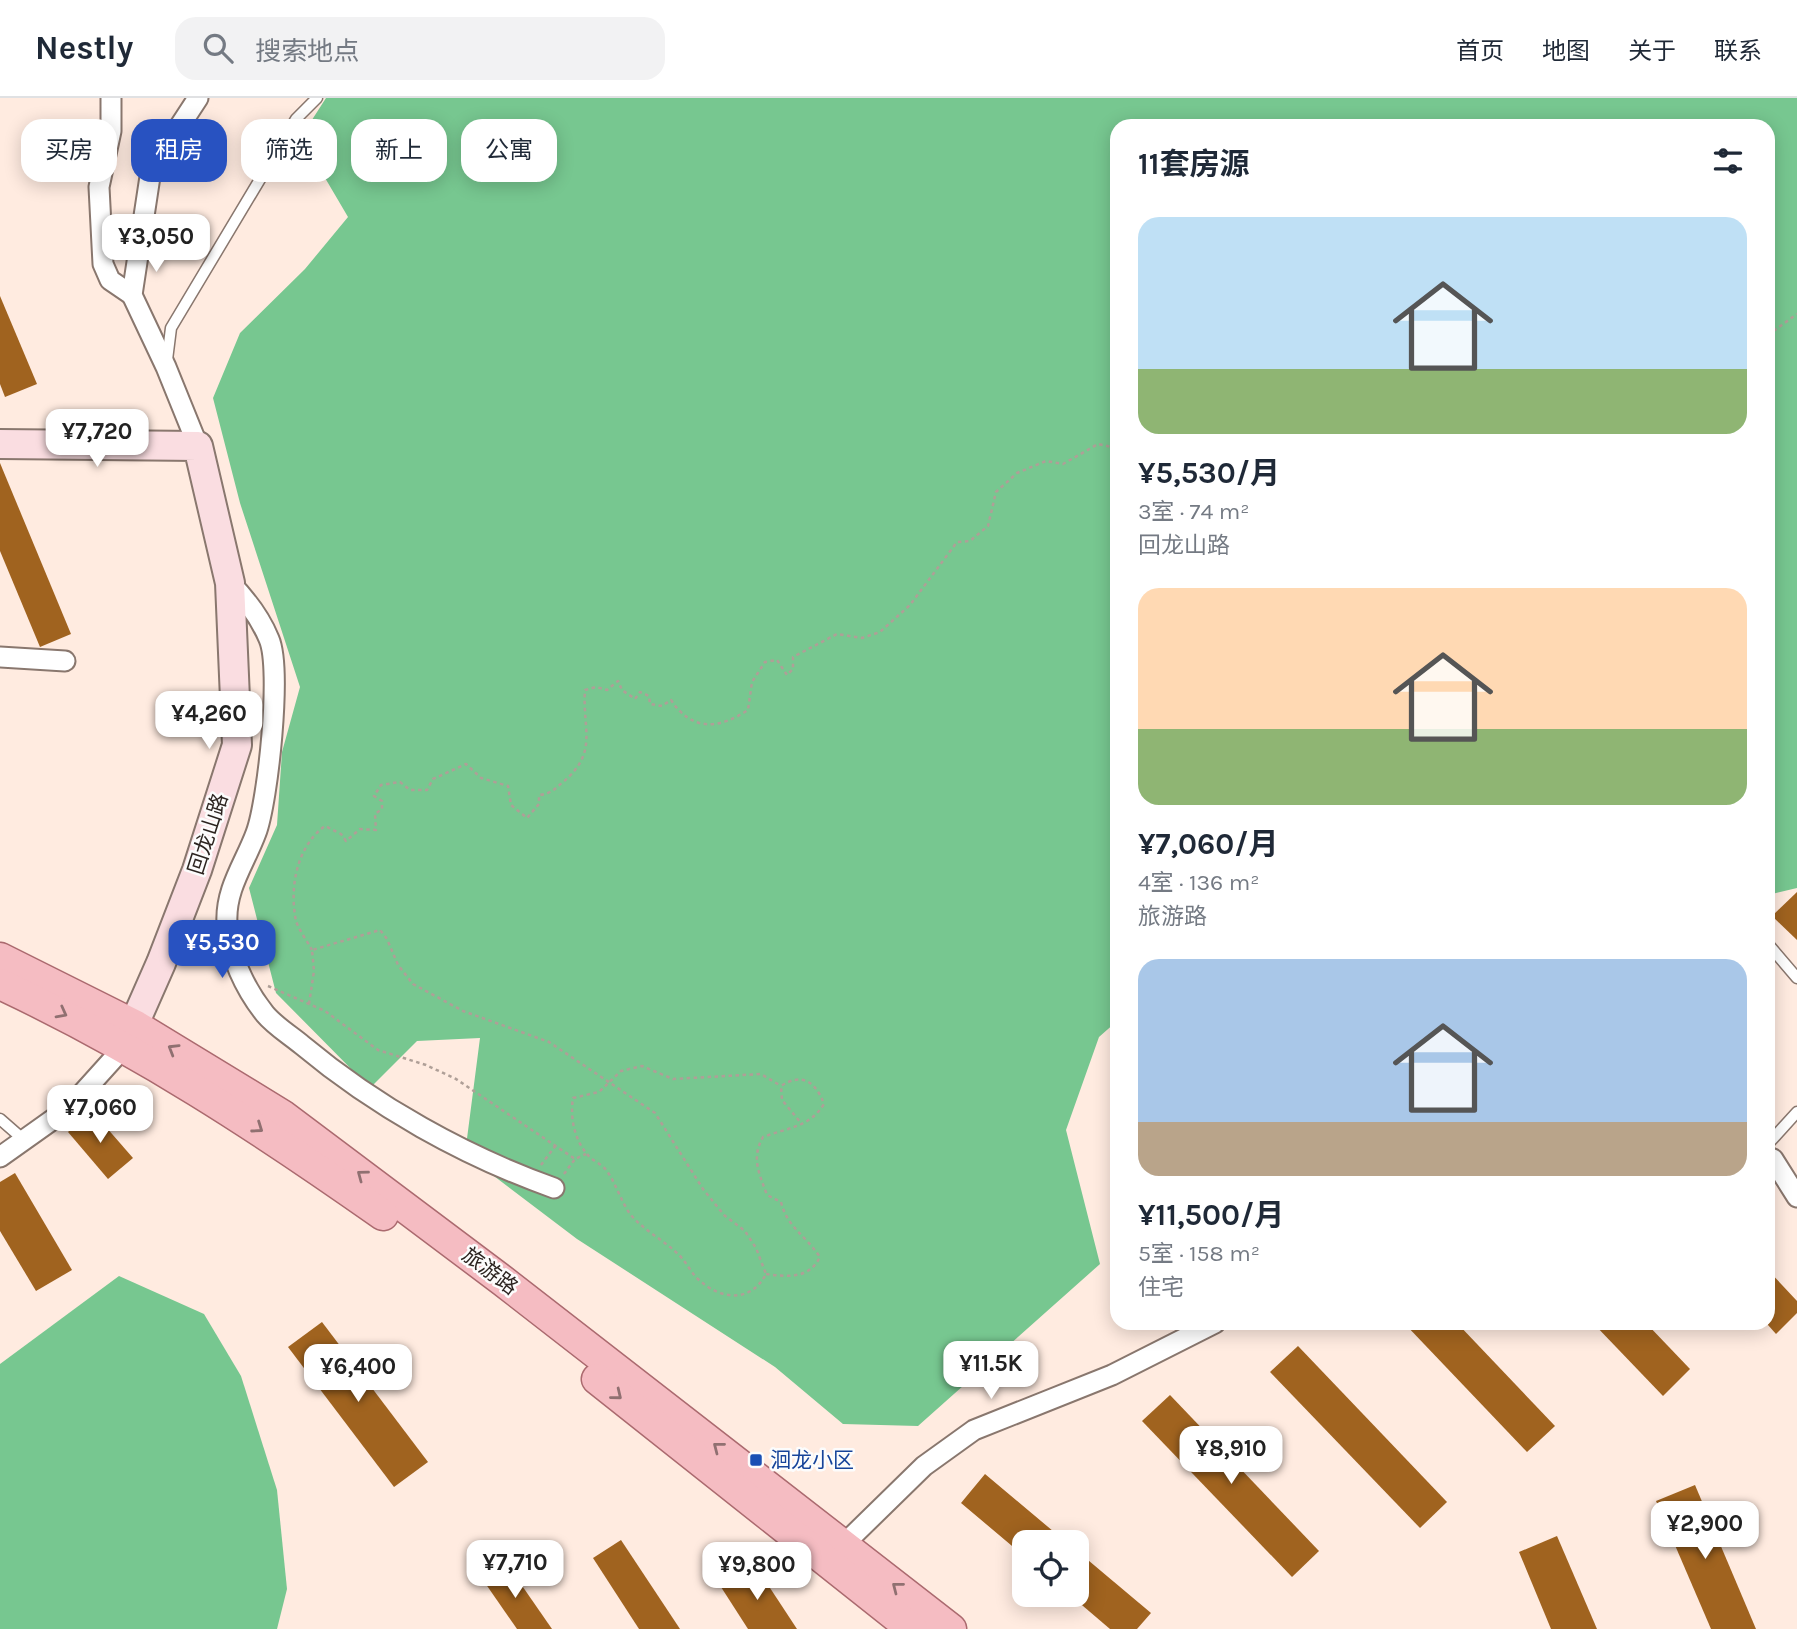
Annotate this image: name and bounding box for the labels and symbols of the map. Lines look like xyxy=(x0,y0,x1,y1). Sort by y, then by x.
pin: ¥3,050 xyxy=(99,214,213,274)
pin: ¥7,720 xyxy=(40,410,154,469)
pin: ¥4,260 xyxy=(152,692,266,751)
street label: 回龙山路 xyxy=(184,790,232,878)
pin: ¥5,530 xyxy=(165,920,279,980)
one-way arrow xyxy=(54,1005,67,1019)
one-way arrow xyxy=(168,1044,181,1057)
pin: ¥7,060 xyxy=(43,1086,157,1145)
one-way arrow xyxy=(250,1120,263,1132)
one-way arrow xyxy=(357,1171,370,1183)
street label: 旅游路 xyxy=(458,1242,522,1300)
pin: ¥11.5K xyxy=(934,1342,1048,1401)
pin: ¥6,400 xyxy=(301,1344,415,1404)
one-way arrow xyxy=(610,1387,622,1400)
pin: ¥8,910 xyxy=(1174,1426,1288,1486)
one-way arrow xyxy=(713,1443,725,1456)
place label: 洄龙小区 xyxy=(770,1448,854,1472)
marker: 洄龙小区 xyxy=(748,1452,764,1468)
pin: ¥2,900 xyxy=(1648,1502,1762,1561)
pin: ¥7,710 xyxy=(458,1540,572,1600)
pin: ¥9,800 xyxy=(700,1542,814,1602)
one-way arrow xyxy=(893,1583,905,1596)

